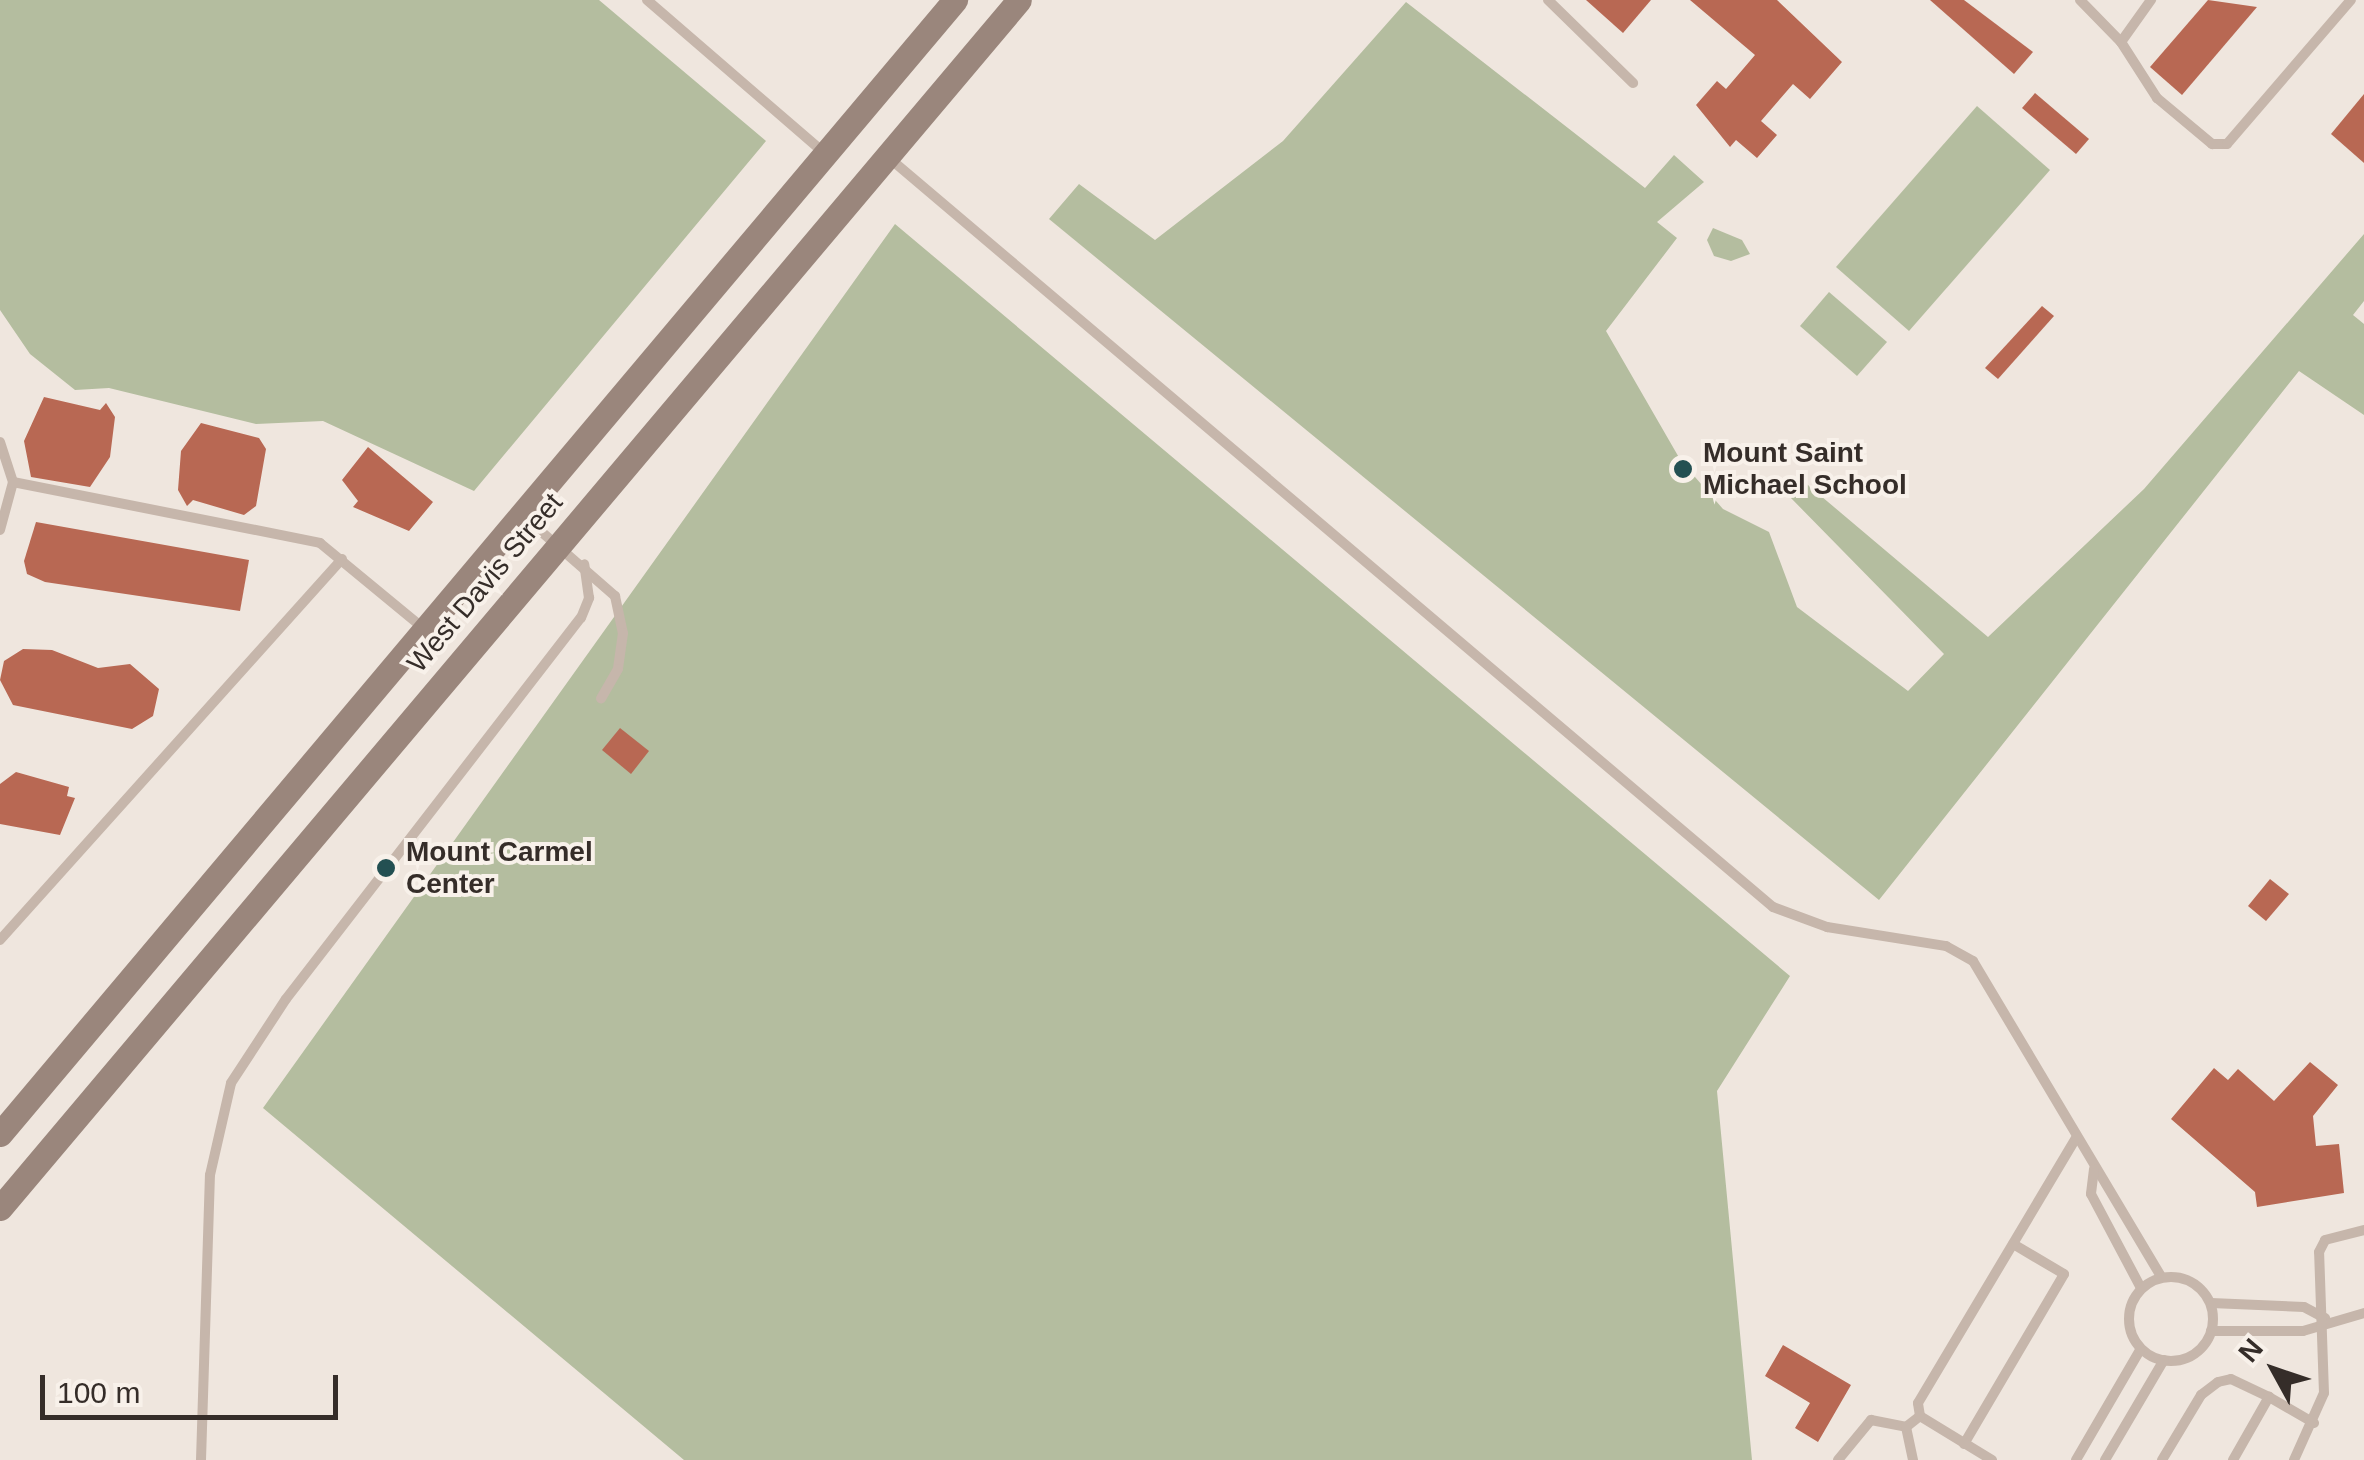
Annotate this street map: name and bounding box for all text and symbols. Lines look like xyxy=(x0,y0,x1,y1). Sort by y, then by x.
place label: Mount Saint Michael School xyxy=(1703,436,1907,502)
marker: Mount Saint Michael School xyxy=(1672,458,1694,480)
street label: West Davis Street xyxy=(400,487,570,679)
place label: Mount Carmel Center xyxy=(406,835,593,901)
marker: Mount Carmel Center xyxy=(375,857,397,879)
north arrow xyxy=(2224,1320,2324,1420)
text: N xyxy=(2232,1333,2269,1368)
scale bar xyxy=(45,1355,342,1417)
text: 100 m xyxy=(57,1376,140,1409)

